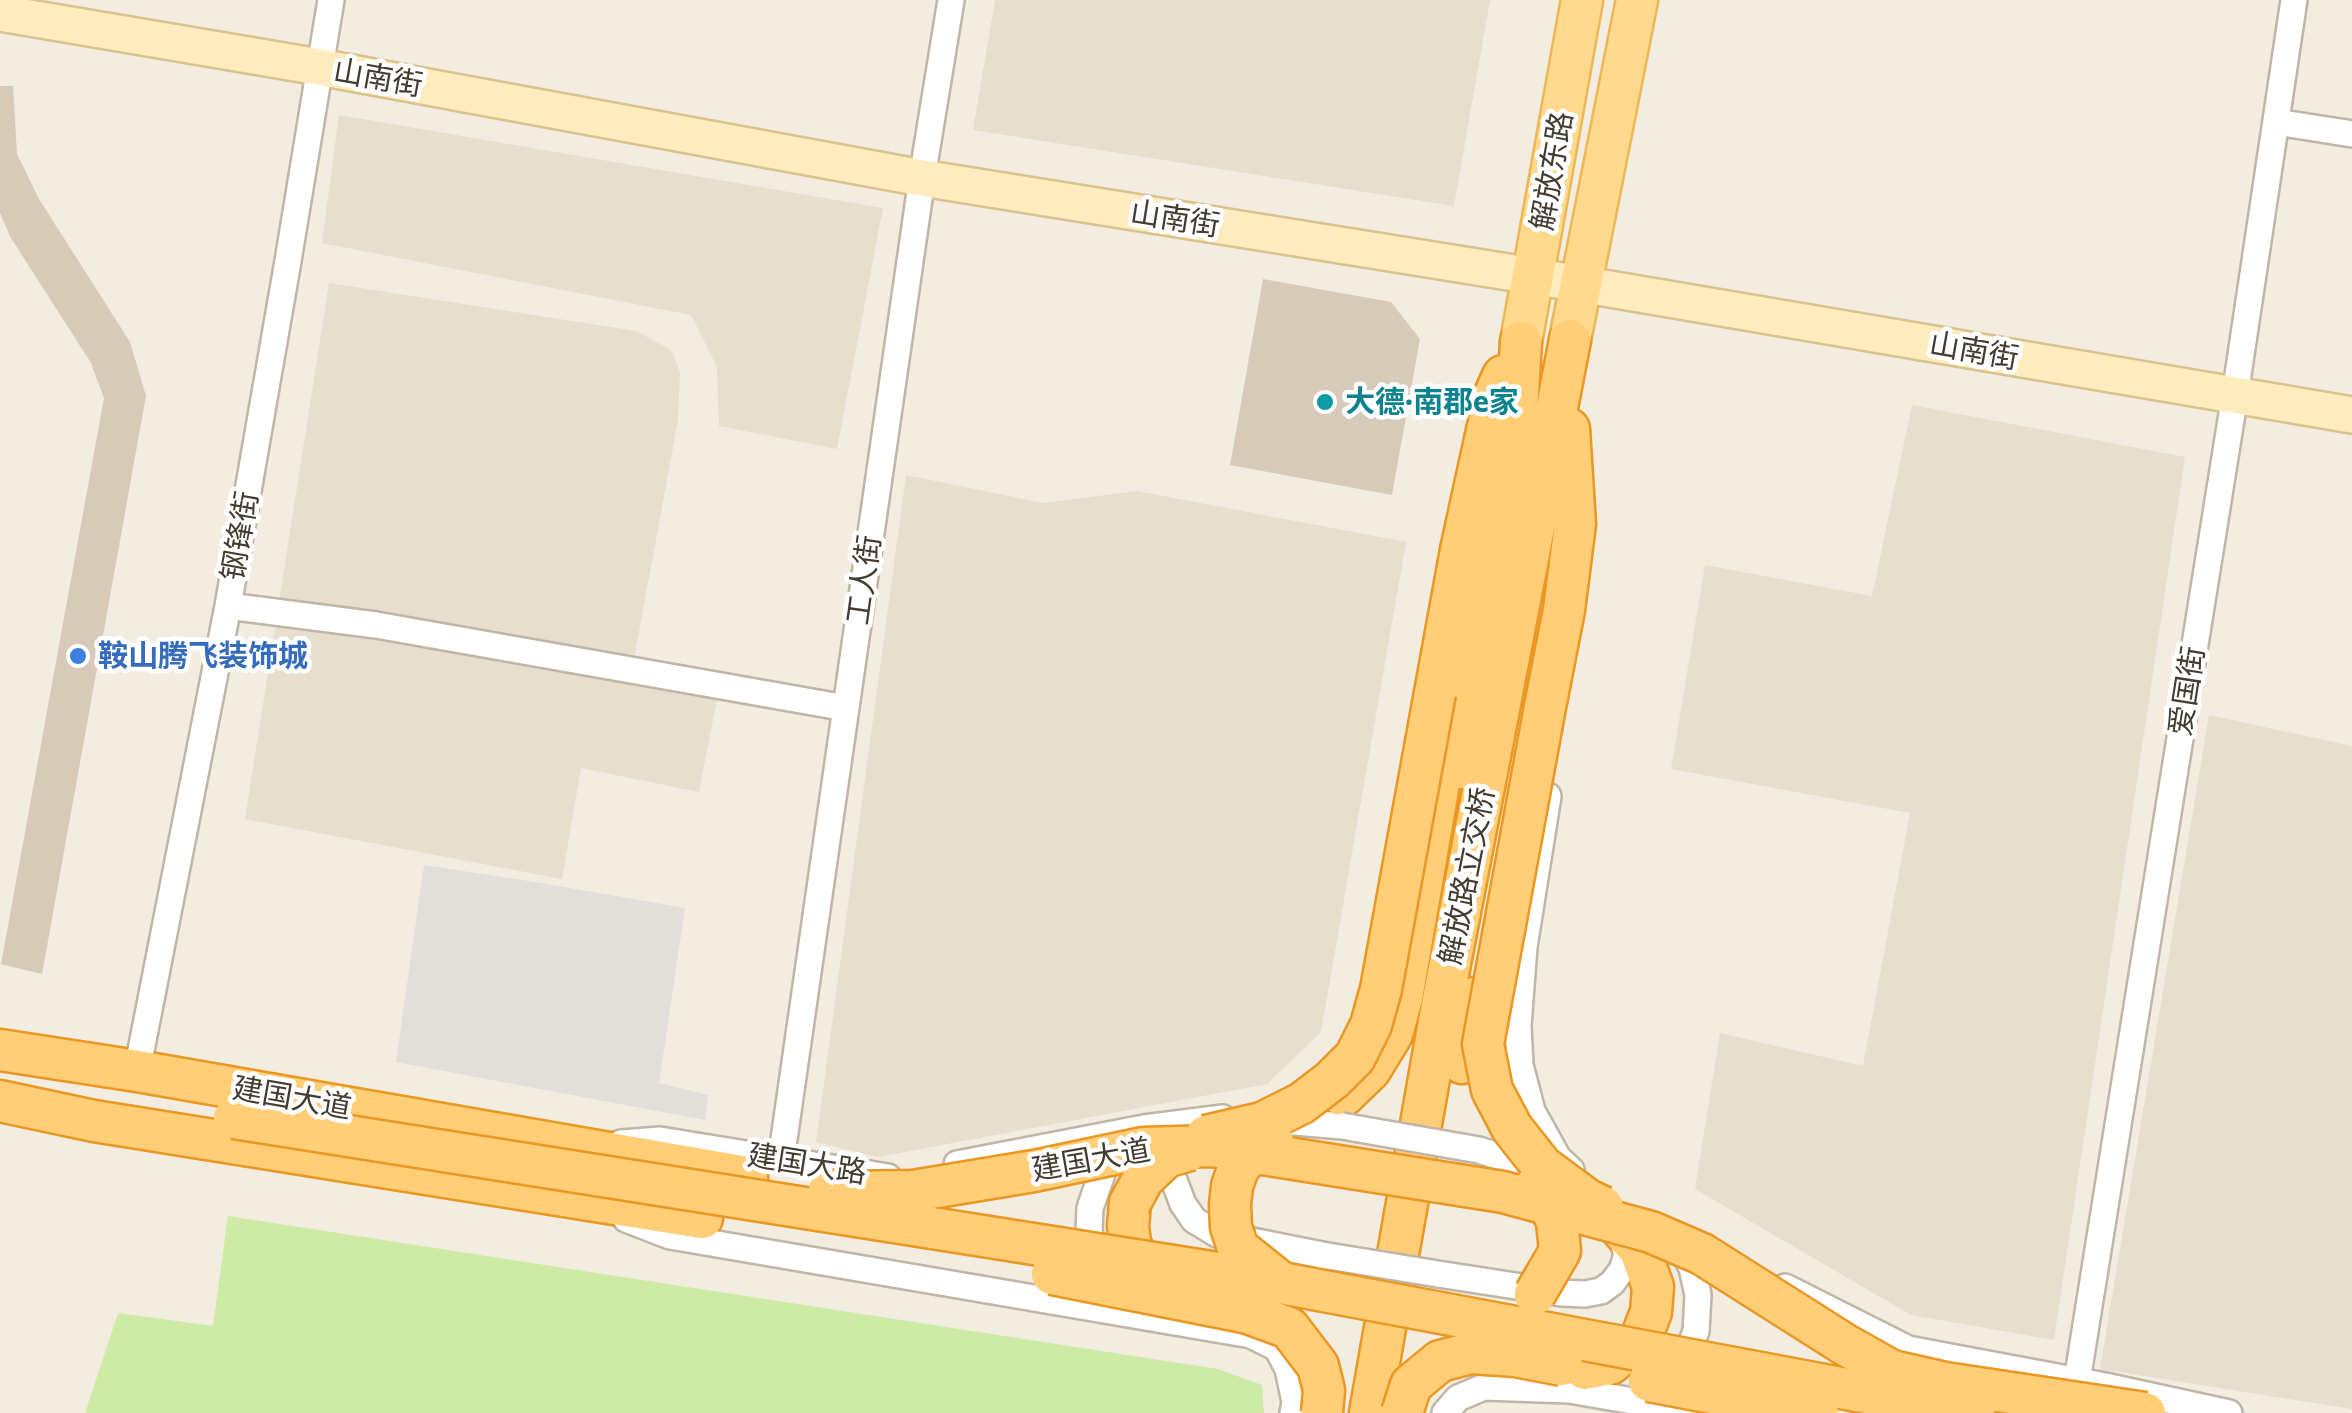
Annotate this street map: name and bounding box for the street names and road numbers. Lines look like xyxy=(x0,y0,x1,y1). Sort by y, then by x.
street label: 山南街 xyxy=(331,52,425,104)
street label: 解放东路 xyxy=(1524,109,1580,233)
street label: 山南街 xyxy=(1128,194,1222,244)
street label: 山南街 xyxy=(1927,325,2021,377)
street label: 钢锋街 xyxy=(214,489,266,583)
street label: 工人街 xyxy=(840,533,888,627)
street label: 爱国街 xyxy=(2162,644,2212,738)
street label: 解放路立交桥 xyxy=(1432,784,1502,968)
street label: 建国大道 xyxy=(230,1070,354,1126)
street label: 建国大道 xyxy=(1029,1132,1153,1188)
street label: 建国大路 xyxy=(745,1137,869,1191)

